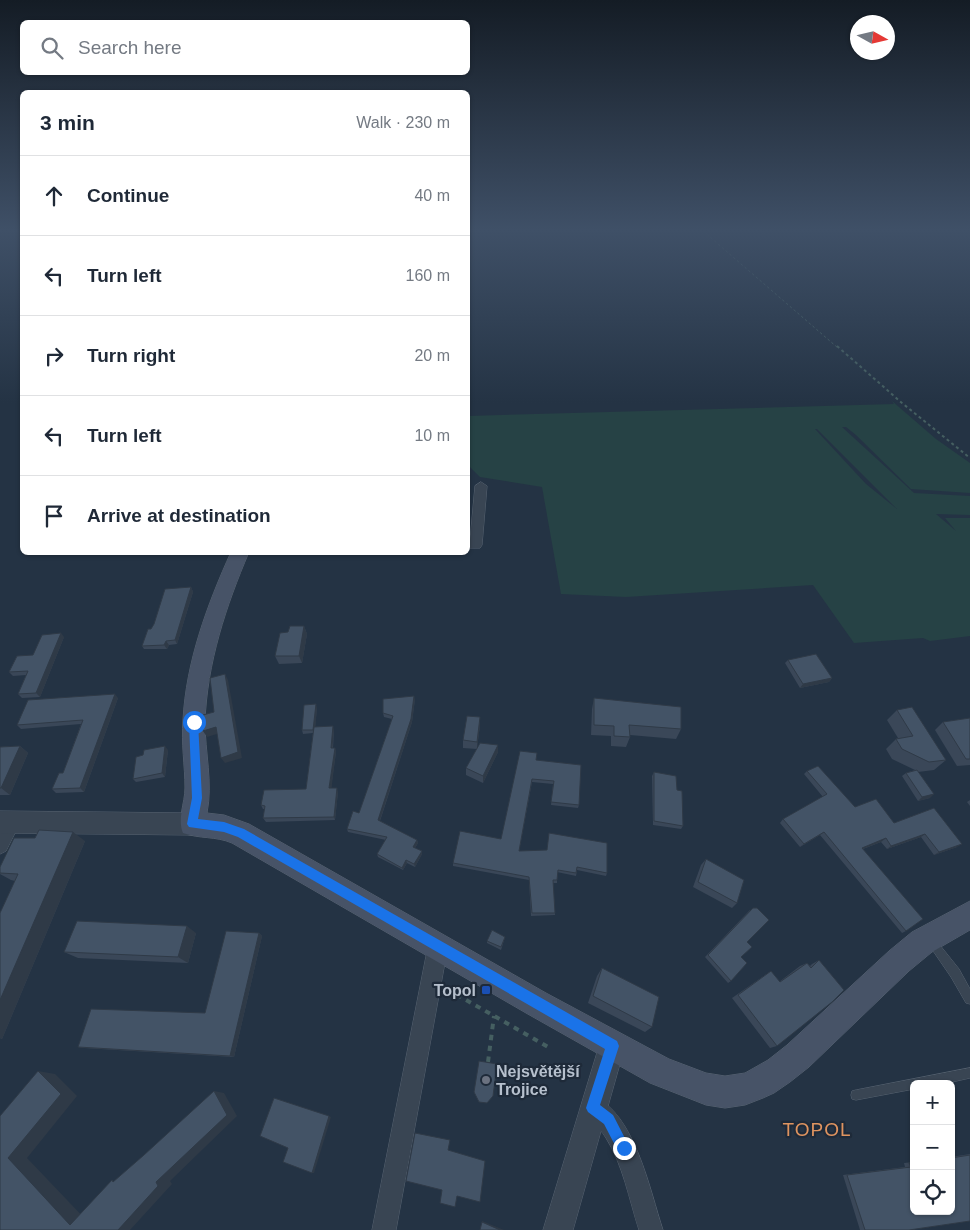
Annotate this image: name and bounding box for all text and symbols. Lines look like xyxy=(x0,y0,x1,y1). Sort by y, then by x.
north arrow xyxy=(850,15,895,60)
search box xyxy=(20,20,470,75)
icon: search xyxy=(38,34,66,62)
text: Search here xyxy=(78,37,182,58)
text: 3 min xyxy=(40,111,95,134)
text: Walk · 230 m xyxy=(356,114,450,131)
icon: ahead xyxy=(40,182,68,210)
text: Continue xyxy=(87,185,169,206)
text: 40 m xyxy=(414,187,450,204)
icon: left xyxy=(40,262,68,290)
text: Turn left xyxy=(87,265,162,286)
text: 160 m xyxy=(406,267,450,284)
icon: right xyxy=(40,342,68,370)
text: Turn right xyxy=(87,345,175,366)
text: 20 m xyxy=(414,347,450,364)
icon: left xyxy=(40,422,68,450)
text: Turn left xyxy=(87,425,162,446)
text: 10 m xyxy=(414,427,450,444)
icon: arrive xyxy=(40,502,68,530)
text: Arrive at destination xyxy=(87,505,271,526)
route start xyxy=(183,711,206,734)
place label: Topol xyxy=(434,982,476,999)
marker: Topol xyxy=(480,984,492,996)
place label: Nejsvětější Trojice xyxy=(496,1063,580,1098)
marker: Nejsvětější Trojice xyxy=(480,1074,492,1086)
map controls xyxy=(910,1080,955,1215)
button: + xyxy=(910,1080,955,1125)
district label: TOPOL xyxy=(782,1119,852,1140)
button: − xyxy=(910,1125,955,1170)
route end xyxy=(613,1137,636,1160)
button: locate xyxy=(910,1170,955,1215)

